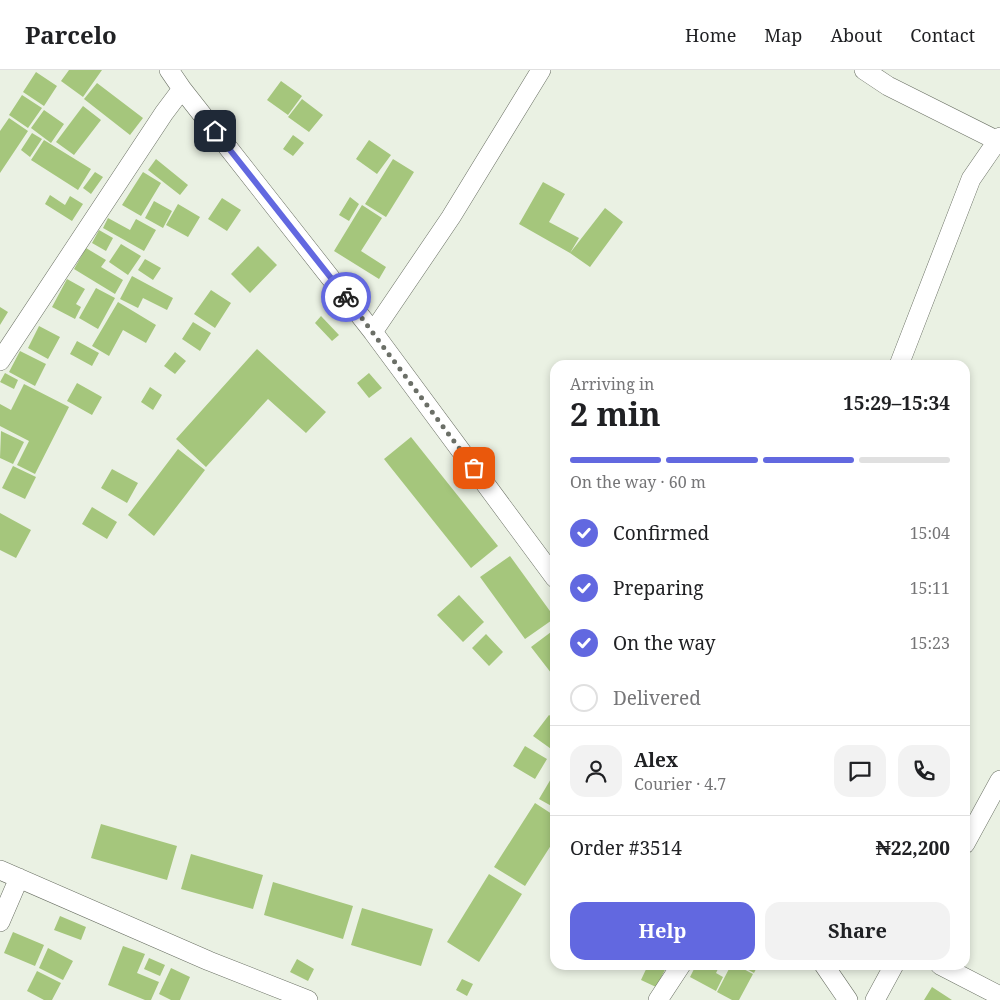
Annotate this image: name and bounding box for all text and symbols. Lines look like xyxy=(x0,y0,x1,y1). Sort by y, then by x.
text: Parcelo xyxy=(25,18,117,51)
text: Home xyxy=(685,23,736,47)
text: Map xyxy=(764,23,802,47)
text: About xyxy=(830,23,882,47)
text: Contact xyxy=(910,23,975,47)
pin xyxy=(194,110,236,152)
icon: home xyxy=(201,117,229,145)
courier xyxy=(321,272,371,322)
icon: bike xyxy=(332,283,360,311)
text: Arriving in xyxy=(570,373,654,395)
text: 15:29–15:34 xyxy=(843,390,950,416)
text: 2 min xyxy=(570,392,661,435)
pin xyxy=(453,447,495,489)
icon: bag xyxy=(460,454,488,482)
text: On the way · 60 m xyxy=(570,471,706,493)
icon: check xyxy=(570,519,598,547)
text: Confirmed xyxy=(613,520,709,546)
text: 15:04 xyxy=(910,522,950,544)
icon: check xyxy=(570,574,598,602)
text: Preparing xyxy=(613,575,703,601)
text: 15:11 xyxy=(910,577,950,599)
icon: check xyxy=(570,629,598,657)
text: On the way xyxy=(613,630,716,656)
text: 15:23 xyxy=(910,632,950,654)
text: Delivered xyxy=(613,685,701,711)
button: person xyxy=(570,745,622,797)
button: chat xyxy=(834,745,886,797)
button: phone xyxy=(898,745,950,797)
text: Alex xyxy=(634,747,678,773)
text: Courier · 4.7 xyxy=(634,773,726,795)
text: Order #3514 xyxy=(570,835,682,861)
text: ₦22,200 xyxy=(876,835,950,861)
button: Help xyxy=(570,902,755,960)
button: Share xyxy=(765,902,950,960)

